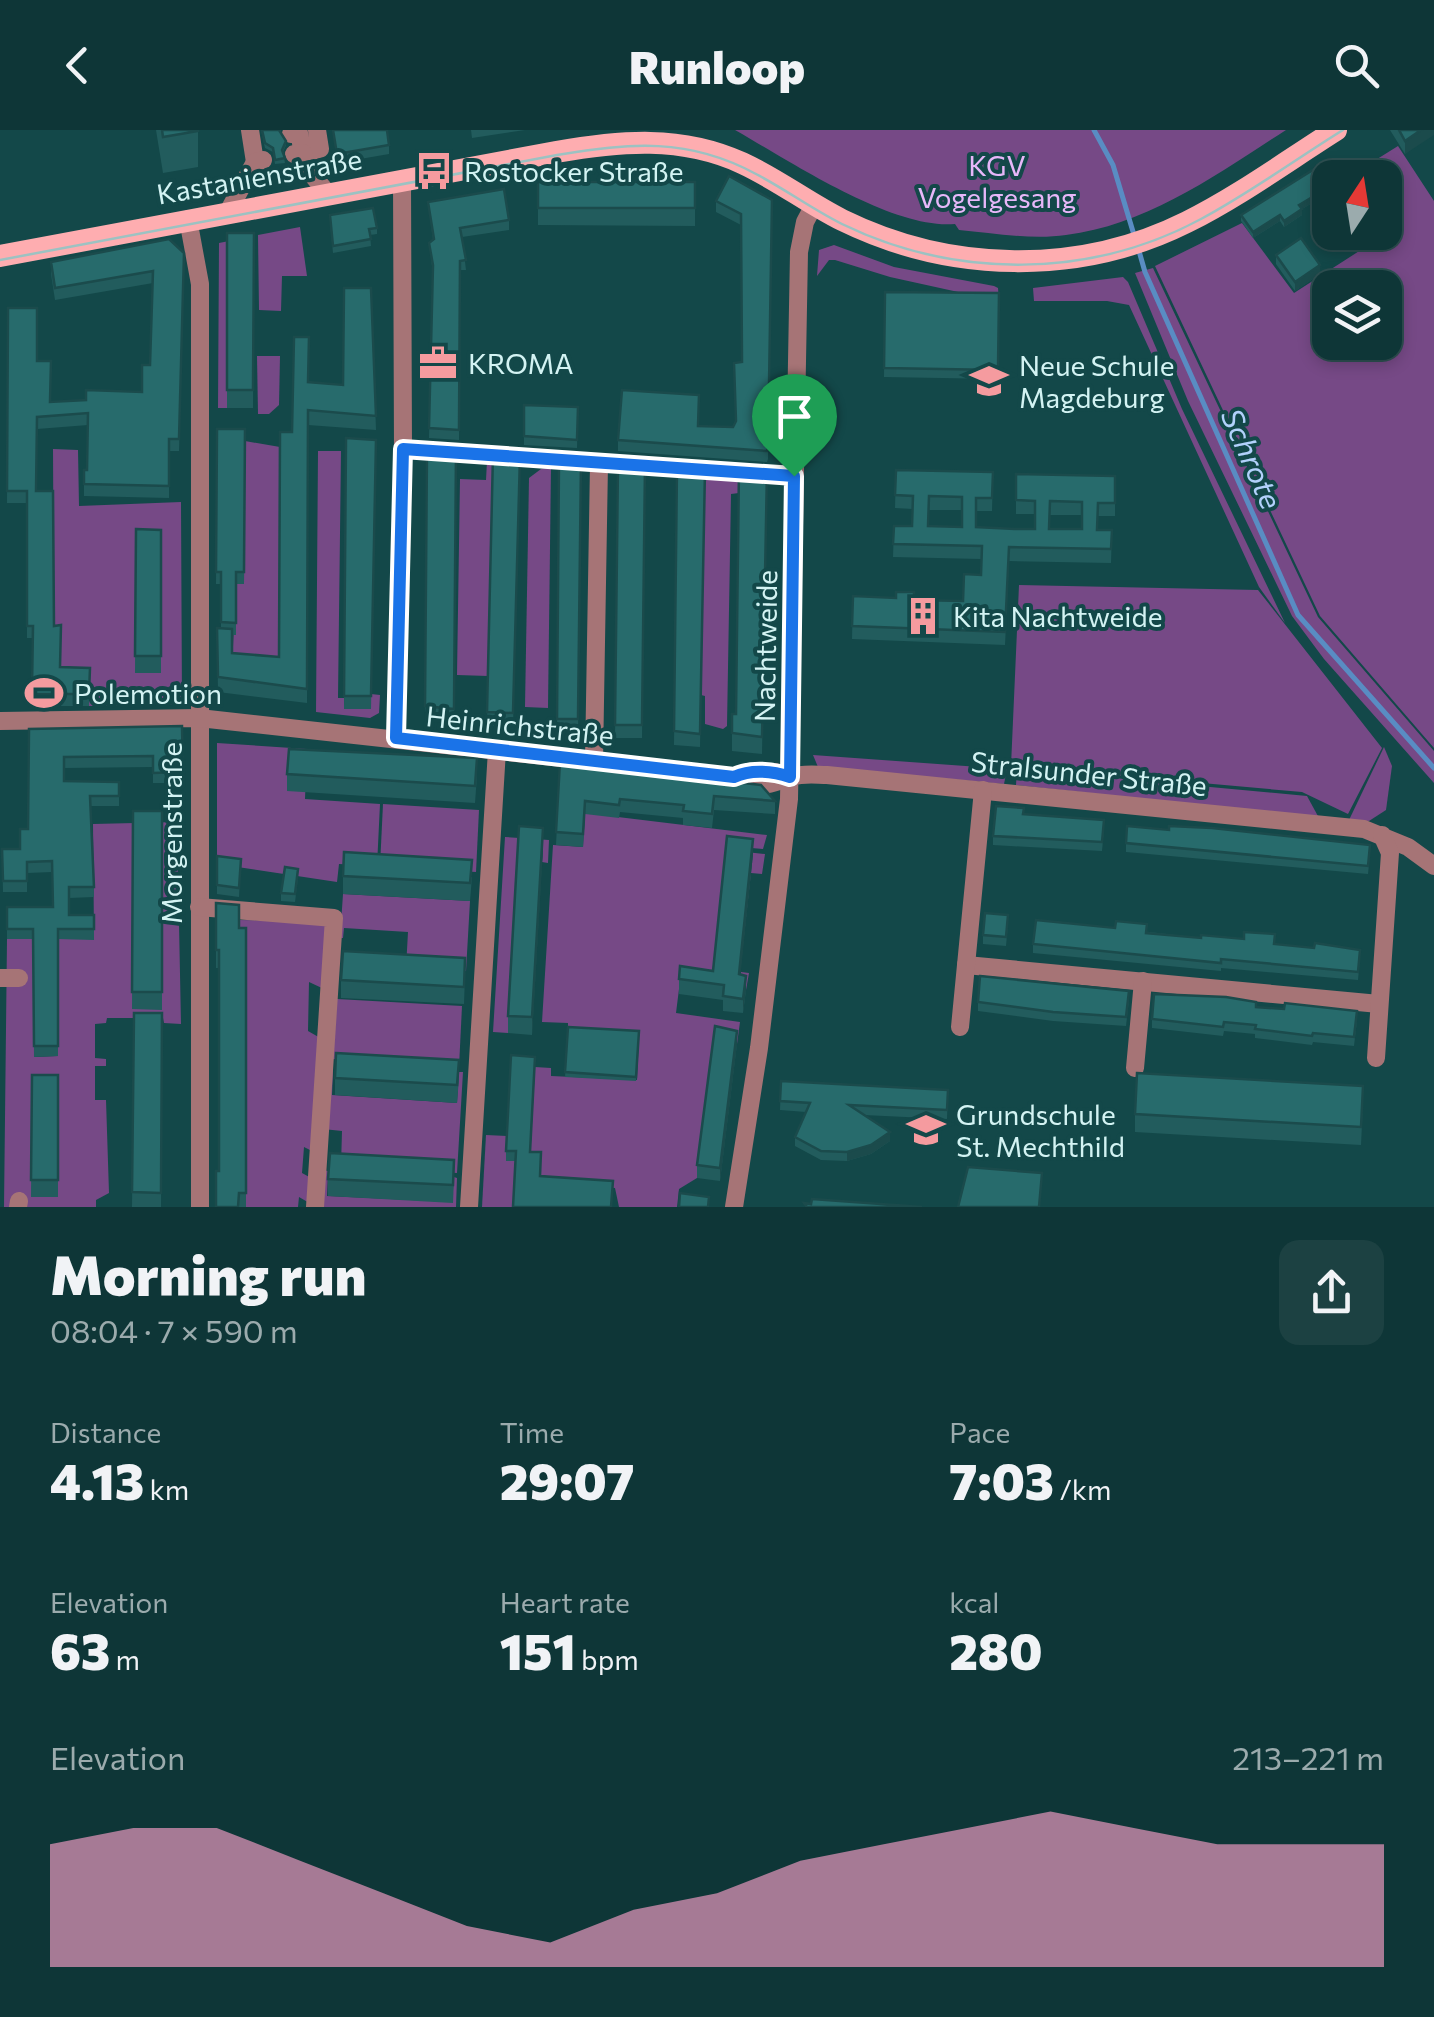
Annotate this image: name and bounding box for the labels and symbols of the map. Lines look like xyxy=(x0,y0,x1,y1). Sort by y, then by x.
street label: Kastanienstraße xyxy=(154,141,364,211)
park label: KGV Vogelgesang xyxy=(917,148,1077,214)
bus stop icon: Rostocker Straße xyxy=(413,150,455,192)
place label: Rostocker Straße xyxy=(464,154,684,188)
north arrow xyxy=(1312,160,1402,250)
office icon: KROMA xyxy=(417,342,459,384)
place label: KROMA xyxy=(468,346,574,380)
place label: Neue Schule Magdeburg xyxy=(1019,348,1174,414)
school or university icon: Neue Schule Magdeburg xyxy=(968,360,1010,402)
pin xyxy=(752,374,837,477)
water label: Schrote xyxy=(1214,402,1292,514)
street label: Nachtweide xyxy=(747,570,783,722)
building icon: Kita Nachtweide xyxy=(902,595,944,637)
place label: Kita Nachtweide xyxy=(953,599,1162,633)
sports icon: Polemotion xyxy=(23,672,65,714)
place label: Polemotion xyxy=(74,676,222,710)
street label: Heinrichstraße xyxy=(424,698,616,752)
street label: Morgenstraße xyxy=(154,742,188,924)
street label: Stralsunder Straße xyxy=(969,744,1209,802)
place label: Grundschule St. Mechthild xyxy=(956,1097,1125,1163)
school or university icon: Grundschule St. Mechthild xyxy=(905,1109,947,1151)

